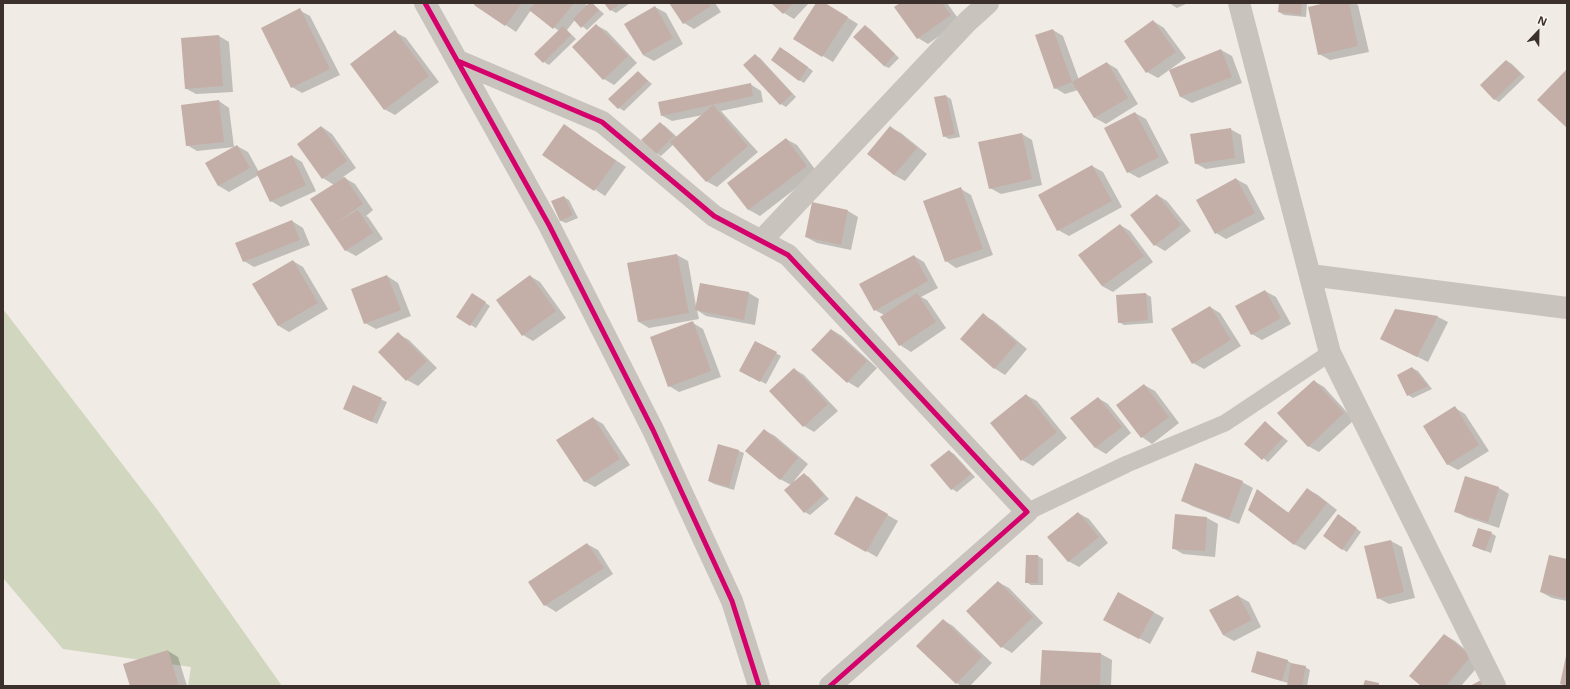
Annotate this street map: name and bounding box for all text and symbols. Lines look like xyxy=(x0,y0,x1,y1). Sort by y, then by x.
north arrow xyxy=(1518,12,1558,52)
text: N xyxy=(1536,12,1550,29)

